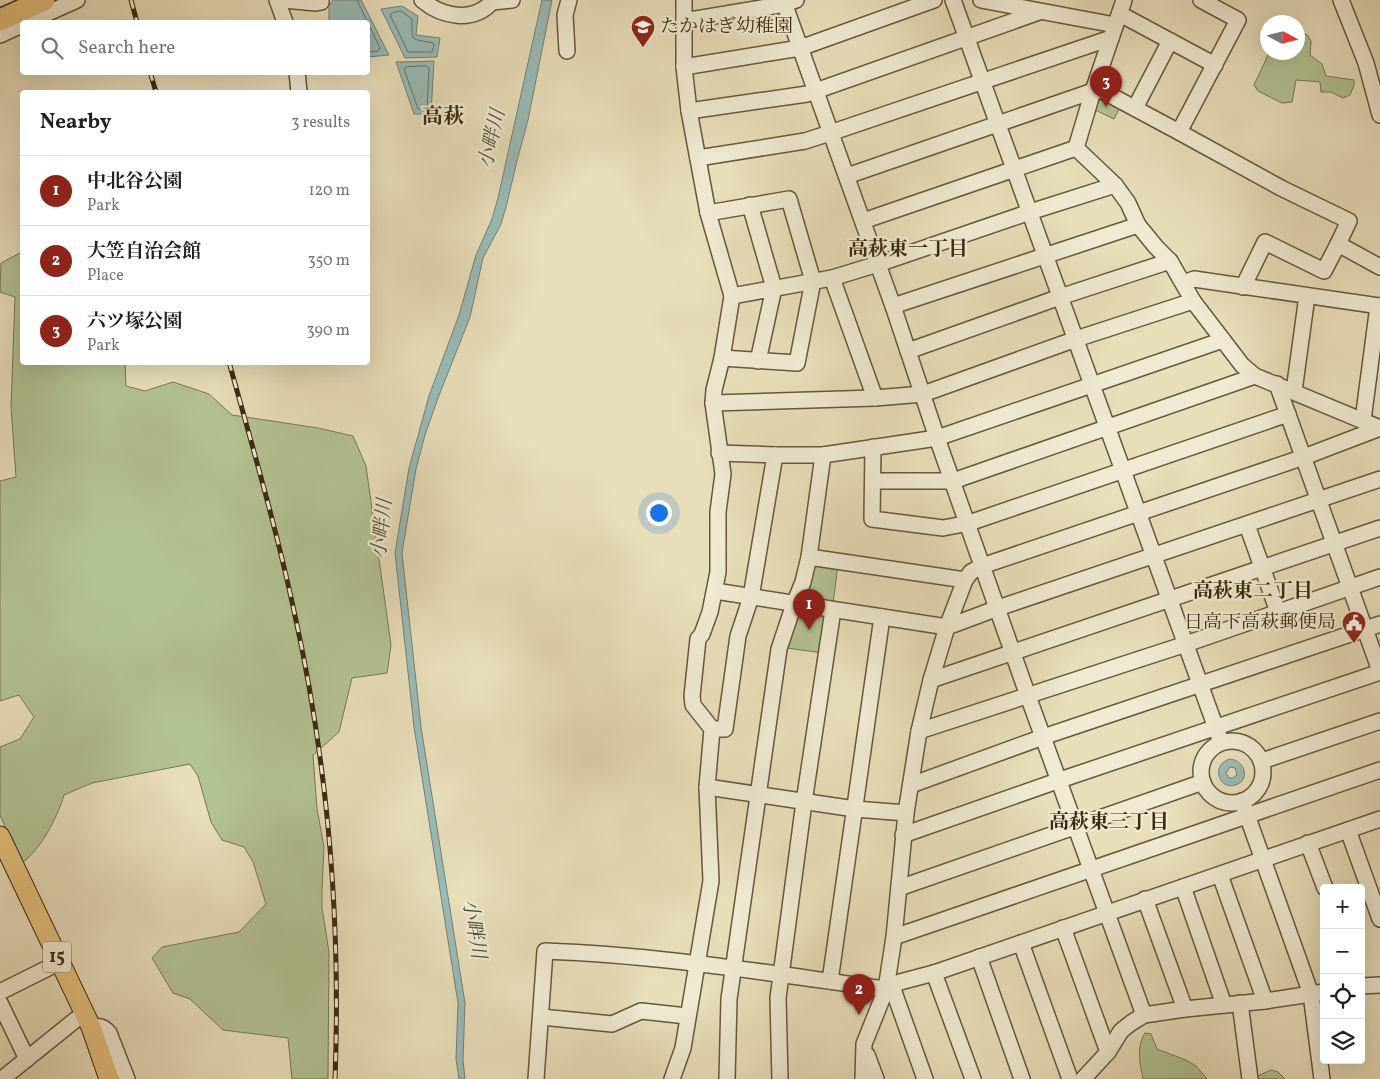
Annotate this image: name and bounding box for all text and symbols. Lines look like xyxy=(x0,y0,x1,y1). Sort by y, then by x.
school or university icon: たかはぎ幼稚園 xyxy=(630,14,656,48)
place label: たかはぎ幼稚園 xyxy=(660,14,793,40)
north arrow xyxy=(1260,15,1305,60)
search box xyxy=(20,20,370,75)
icon: search xyxy=(38,34,66,62)
text: Search here xyxy=(78,35,175,61)
pin: 3 xyxy=(1090,66,1122,107)
district label: 高萩 xyxy=(422,103,464,132)
water label: 小畔川 xyxy=(473,105,514,171)
text: Nearby xyxy=(40,108,111,137)
text: 3 results xyxy=(291,112,350,134)
text: 中北谷公園 xyxy=(87,169,182,195)
text: 1 xyxy=(53,180,59,202)
text: 120 m xyxy=(308,180,350,202)
text: Park xyxy=(87,195,120,217)
district label: 高萩東一丁目 xyxy=(848,236,968,264)
text: 大笠自治会館 xyxy=(87,239,201,265)
text: 2 xyxy=(52,250,60,272)
text: 350 m xyxy=(307,250,350,272)
text: Place xyxy=(87,265,124,287)
text: 六ツ塚公園 xyxy=(87,309,182,335)
text: 3 xyxy=(52,320,60,342)
text: 390 m xyxy=(307,320,350,342)
text: Park xyxy=(87,335,120,357)
water label: 小畔川 xyxy=(366,496,400,560)
your location xyxy=(646,500,672,526)
district label: 高萩東二丁目 xyxy=(1193,578,1313,606)
pin: 1 xyxy=(793,589,825,630)
place label: 日高下高萩郵便局 xyxy=(1184,610,1336,636)
public building icon: 日高下高萩郵便局 xyxy=(1341,610,1367,644)
district label: 高萩東三丁目 xyxy=(1049,809,1169,837)
map controls xyxy=(1320,884,1365,1064)
button: + xyxy=(1320,884,1365,929)
water label: 小畔川 xyxy=(454,897,492,963)
button: − xyxy=(1320,929,1365,974)
road number: 15 xyxy=(43,942,71,972)
pin: 2 xyxy=(843,974,875,1015)
button: locate xyxy=(1320,974,1365,1019)
button: layers xyxy=(1320,1019,1365,1064)

